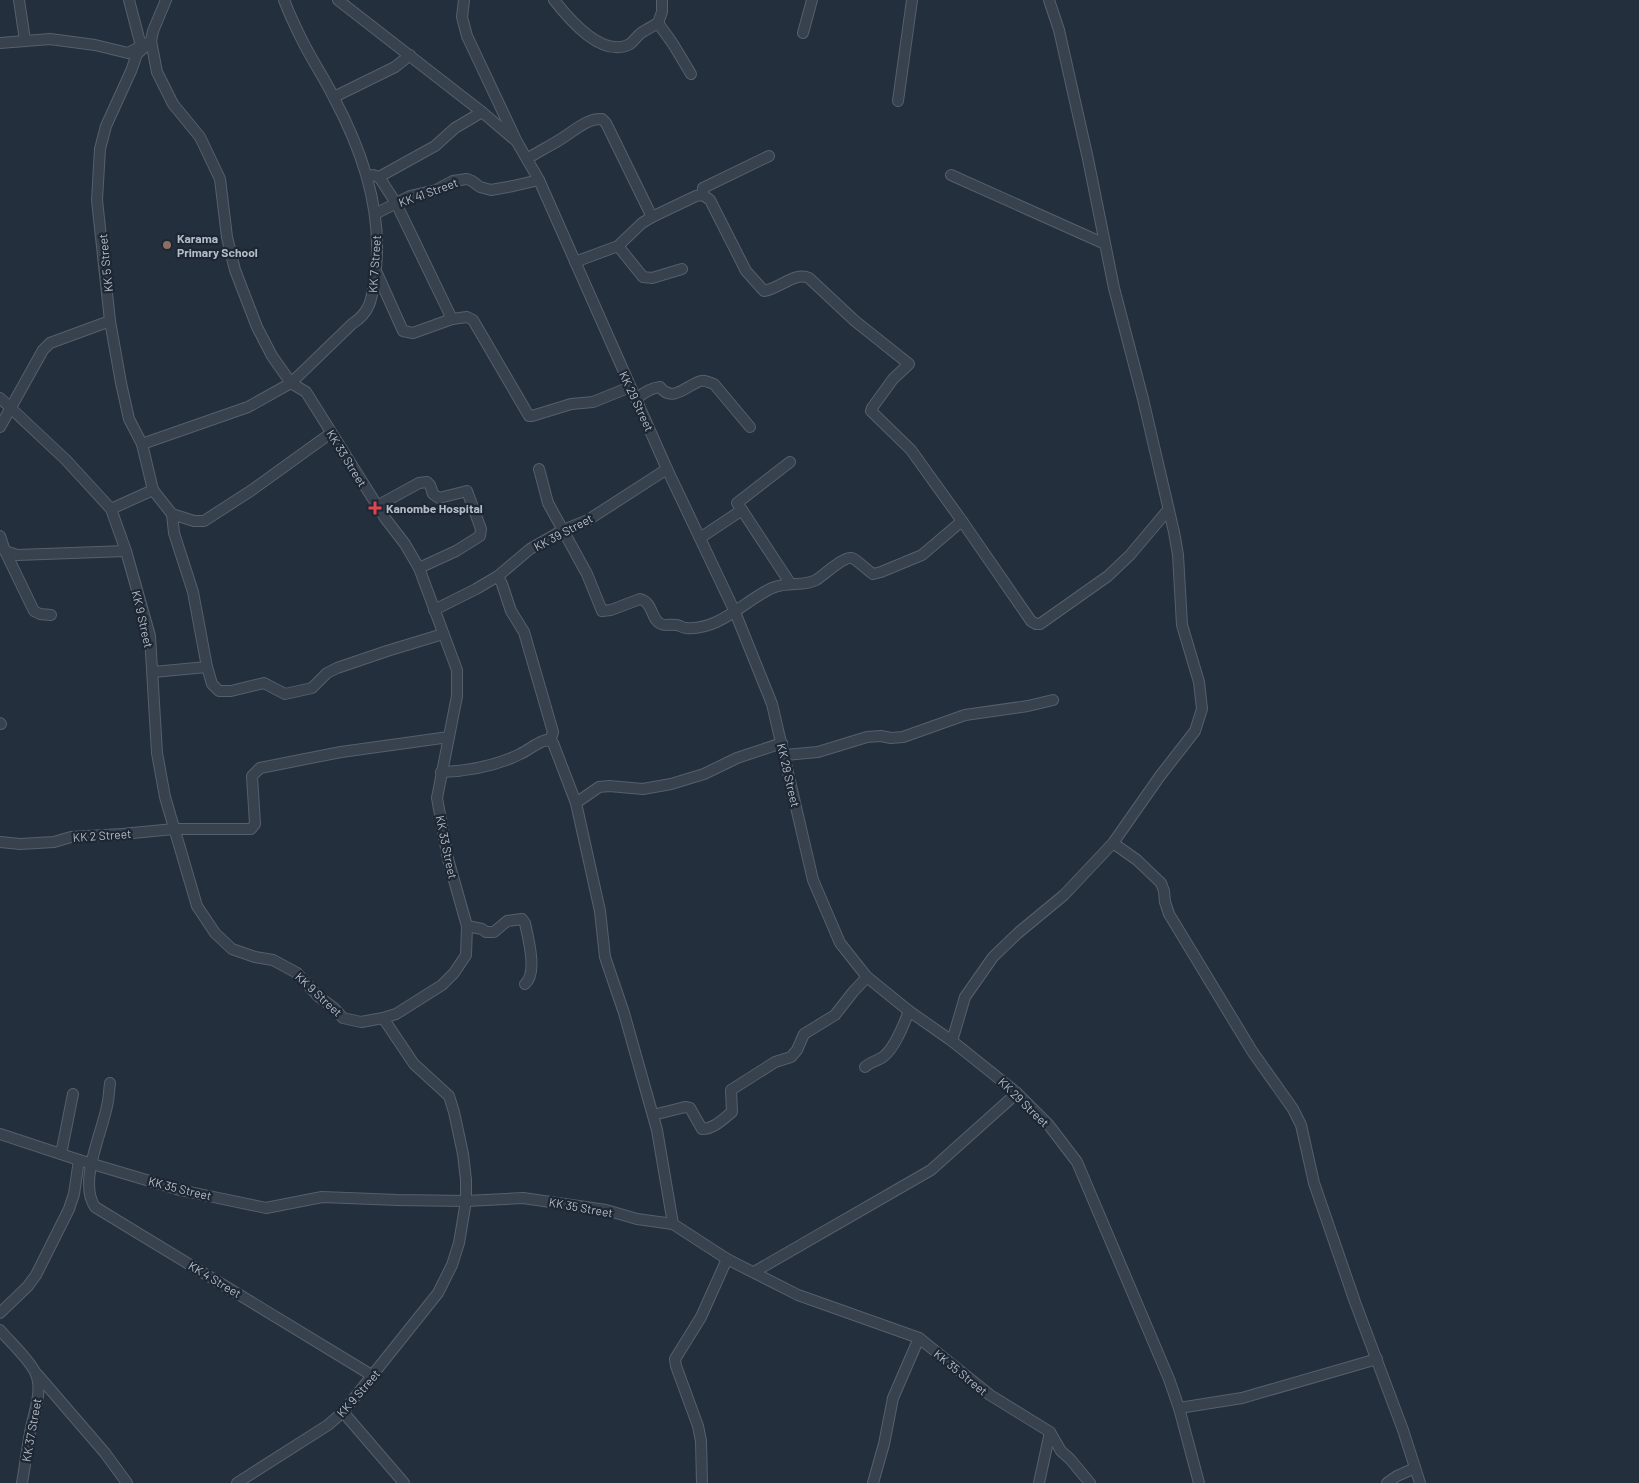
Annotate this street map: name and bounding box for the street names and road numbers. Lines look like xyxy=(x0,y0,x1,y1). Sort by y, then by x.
street label: KK 41 Street xyxy=(397,175,459,209)
street label: KK 5 Street xyxy=(95,233,115,293)
street label: KK 7 Street xyxy=(365,235,383,293)
street label: KK 29 Street xyxy=(617,369,657,433)
street label: KK 33 Street xyxy=(324,427,370,489)
street label: KK 39 Street xyxy=(531,511,595,553)
street label: KK 9 Street xyxy=(130,589,156,649)
street label: KK 29 Street xyxy=(775,742,803,808)
street label: KK 33 Street xyxy=(433,814,461,880)
street label: KK 2 Street xyxy=(72,826,132,844)
street label: KK 9 Street xyxy=(293,969,345,1019)
street label: KK 29 Street xyxy=(996,1074,1052,1130)
street label: KK 35 Street xyxy=(147,1173,213,1203)
street label: KK 35 Street xyxy=(548,1194,614,1220)
street label: KK 4 Street xyxy=(186,1258,244,1300)
street label: KK 35 Street xyxy=(932,1346,990,1398)
street label: KK 9 Street xyxy=(334,1366,382,1420)
street label: KK 37 Street xyxy=(19,1397,43,1463)

